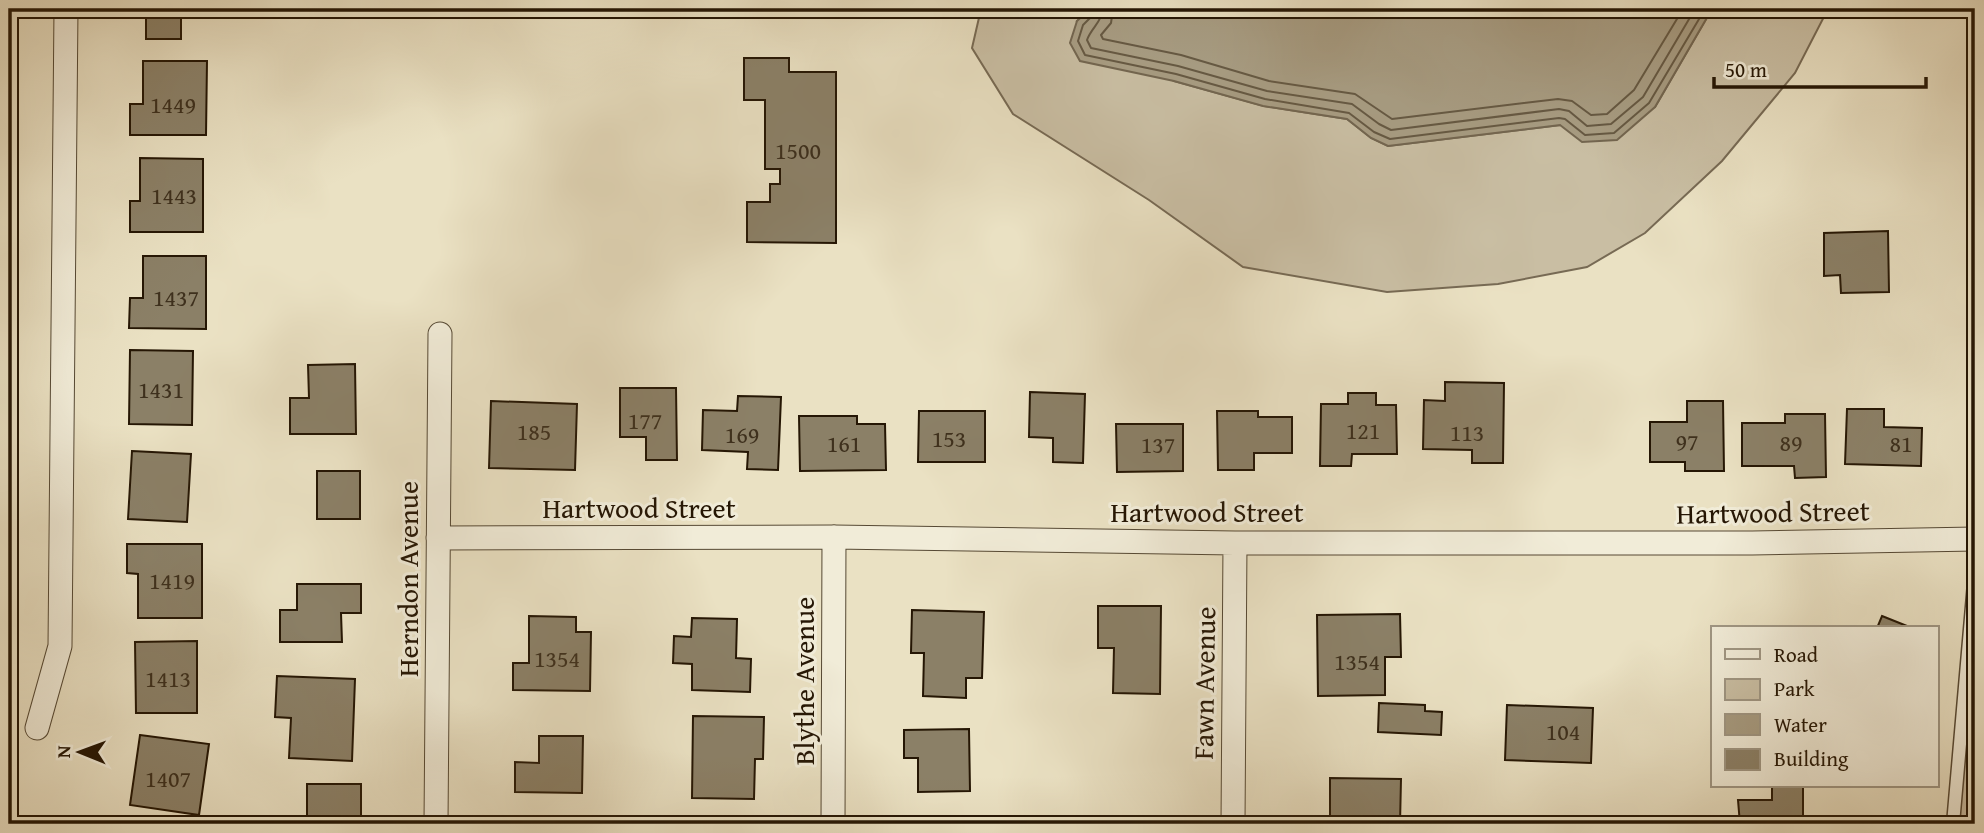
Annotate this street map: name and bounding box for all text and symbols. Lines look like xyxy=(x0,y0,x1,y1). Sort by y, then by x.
scale bar xyxy=(1714,46,1926,90)
text: 50 m xyxy=(1725,54,1767,85)
house number: 1449 xyxy=(150,87,196,122)
house number: 1500 xyxy=(775,133,821,168)
house number: 1443 xyxy=(151,178,197,213)
house number: 1437 xyxy=(153,280,199,315)
house number: 1431 xyxy=(138,372,184,407)
house number: 177 xyxy=(628,403,662,438)
house number: 121 xyxy=(1346,413,1380,448)
house number: 185 xyxy=(517,414,551,449)
house number: 113 xyxy=(1450,415,1484,450)
house number: 169 xyxy=(725,417,759,452)
house number: 153 xyxy=(932,421,966,456)
house number: 97 xyxy=(1675,424,1699,459)
house number: 89 xyxy=(1779,425,1803,460)
house number: 161 xyxy=(827,426,861,461)
house number: 81 xyxy=(1889,426,1913,461)
house number: 137 xyxy=(1141,427,1175,462)
street label: Herndon Avenue xyxy=(387,481,428,677)
street label: Hartwood Street xyxy=(542,487,736,528)
street label: Hartwood Street xyxy=(1676,489,1870,534)
street label: Hartwood Street xyxy=(1110,491,1304,532)
house number: 1419 xyxy=(149,563,195,598)
street label: Blythe Avenue xyxy=(783,597,824,765)
street label: Fawn Avenue xyxy=(1182,606,1225,760)
legend xyxy=(1711,626,1938,788)
text: Road xyxy=(1774,639,1819,670)
house number: 1354 xyxy=(534,641,580,676)
house number: 1354 xyxy=(1334,644,1380,679)
house number: 1413 xyxy=(145,661,191,696)
text: Park xyxy=(1774,673,1815,704)
text: Water xyxy=(1774,709,1827,740)
house number: 104 xyxy=(1546,714,1580,749)
north arrow xyxy=(46,718,116,788)
text: Building xyxy=(1774,743,1849,774)
text: N xyxy=(49,745,77,758)
house number: 1407 xyxy=(145,761,191,796)

